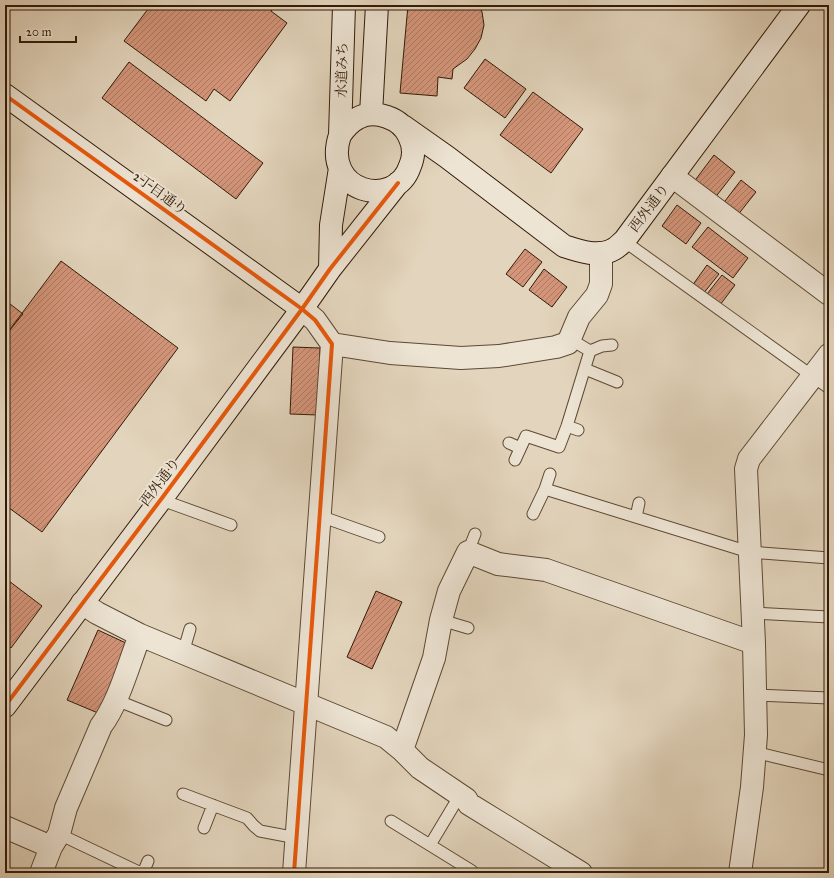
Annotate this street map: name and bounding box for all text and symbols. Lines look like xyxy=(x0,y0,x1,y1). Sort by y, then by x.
scale bar xyxy=(20,18,76,44)
text: 20 m xyxy=(26,25,52,39)
street label: 水道みち xyxy=(333,42,351,98)
street label: 2丁目通り xyxy=(130,168,190,218)
street label: 西外通り xyxy=(625,181,673,235)
street label: 西外通り xyxy=(136,455,184,509)

